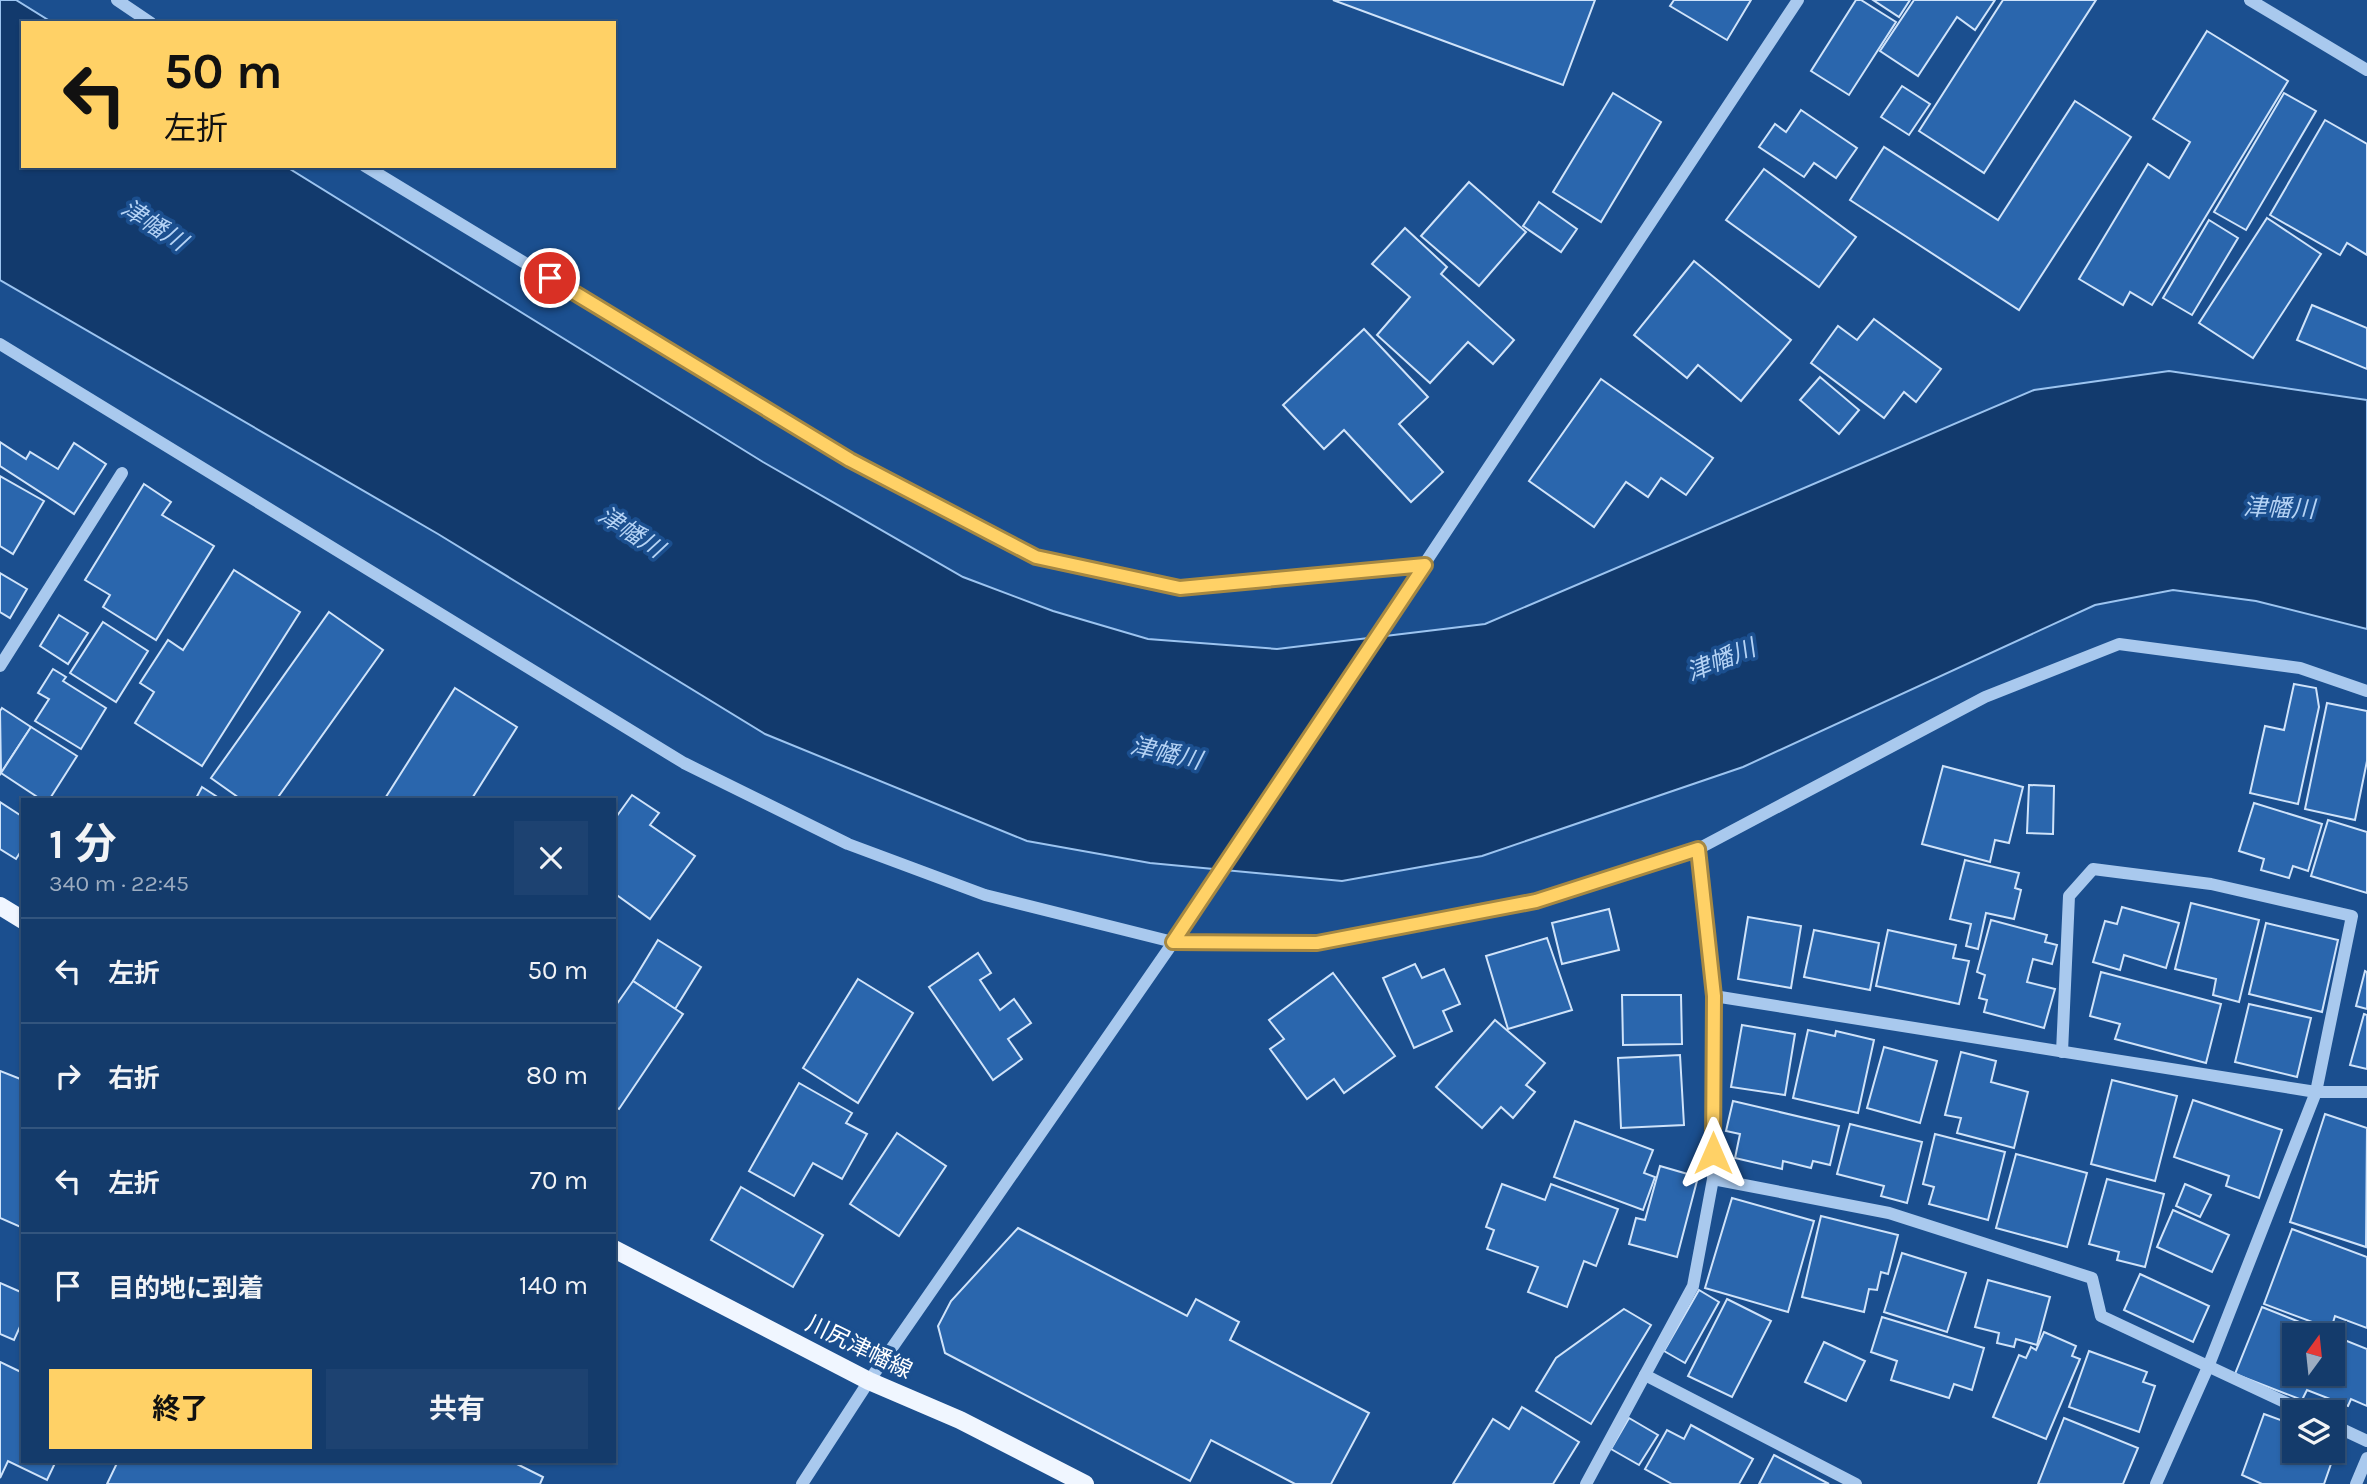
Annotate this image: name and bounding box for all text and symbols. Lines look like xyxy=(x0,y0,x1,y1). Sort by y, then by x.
text: 50 m xyxy=(164,43,282,100)
icon: left xyxy=(49,49,140,140)
text: 左折 xyxy=(164,110,228,147)
water label: 津幡川 xyxy=(116,194,194,258)
pin xyxy=(520,248,580,308)
icon: arrive xyxy=(531,259,569,297)
water label: 津幡川 xyxy=(2243,493,2318,523)
water label: 津幡川 xyxy=(593,501,671,565)
water label: 津幡川 xyxy=(1682,632,1762,686)
water label: 津幡川 xyxy=(1128,731,1207,775)
text: 1 分 xyxy=(49,819,117,869)
button: close xyxy=(514,821,588,895)
text: 340 m · 22:45 xyxy=(49,870,189,897)
icon: left xyxy=(49,952,87,990)
text: 50 m xyxy=(527,955,588,986)
text: 左折 xyxy=(108,958,160,989)
icon: right xyxy=(49,1057,87,1095)
text: 80 m xyxy=(526,1060,588,1091)
text: 右折 xyxy=(108,1063,160,1094)
position arrow xyxy=(1676,1116,1750,1190)
icon: left xyxy=(49,1162,87,1200)
text: 70 m xyxy=(530,1165,588,1196)
text: 左折 xyxy=(108,1168,160,1199)
icon: arrive xyxy=(49,1267,87,1305)
text: 140 m xyxy=(519,1270,588,1301)
text: 目的地に到着 xyxy=(108,1273,264,1304)
street label: 川尻津幡線 xyxy=(801,1310,917,1384)
north arrow xyxy=(2282,1323,2345,1386)
map controls xyxy=(2282,1323,2345,1463)
button: 終了 xyxy=(49,1369,312,1449)
button: 共有 xyxy=(326,1369,588,1449)
button: layers xyxy=(2282,1400,2345,1463)

